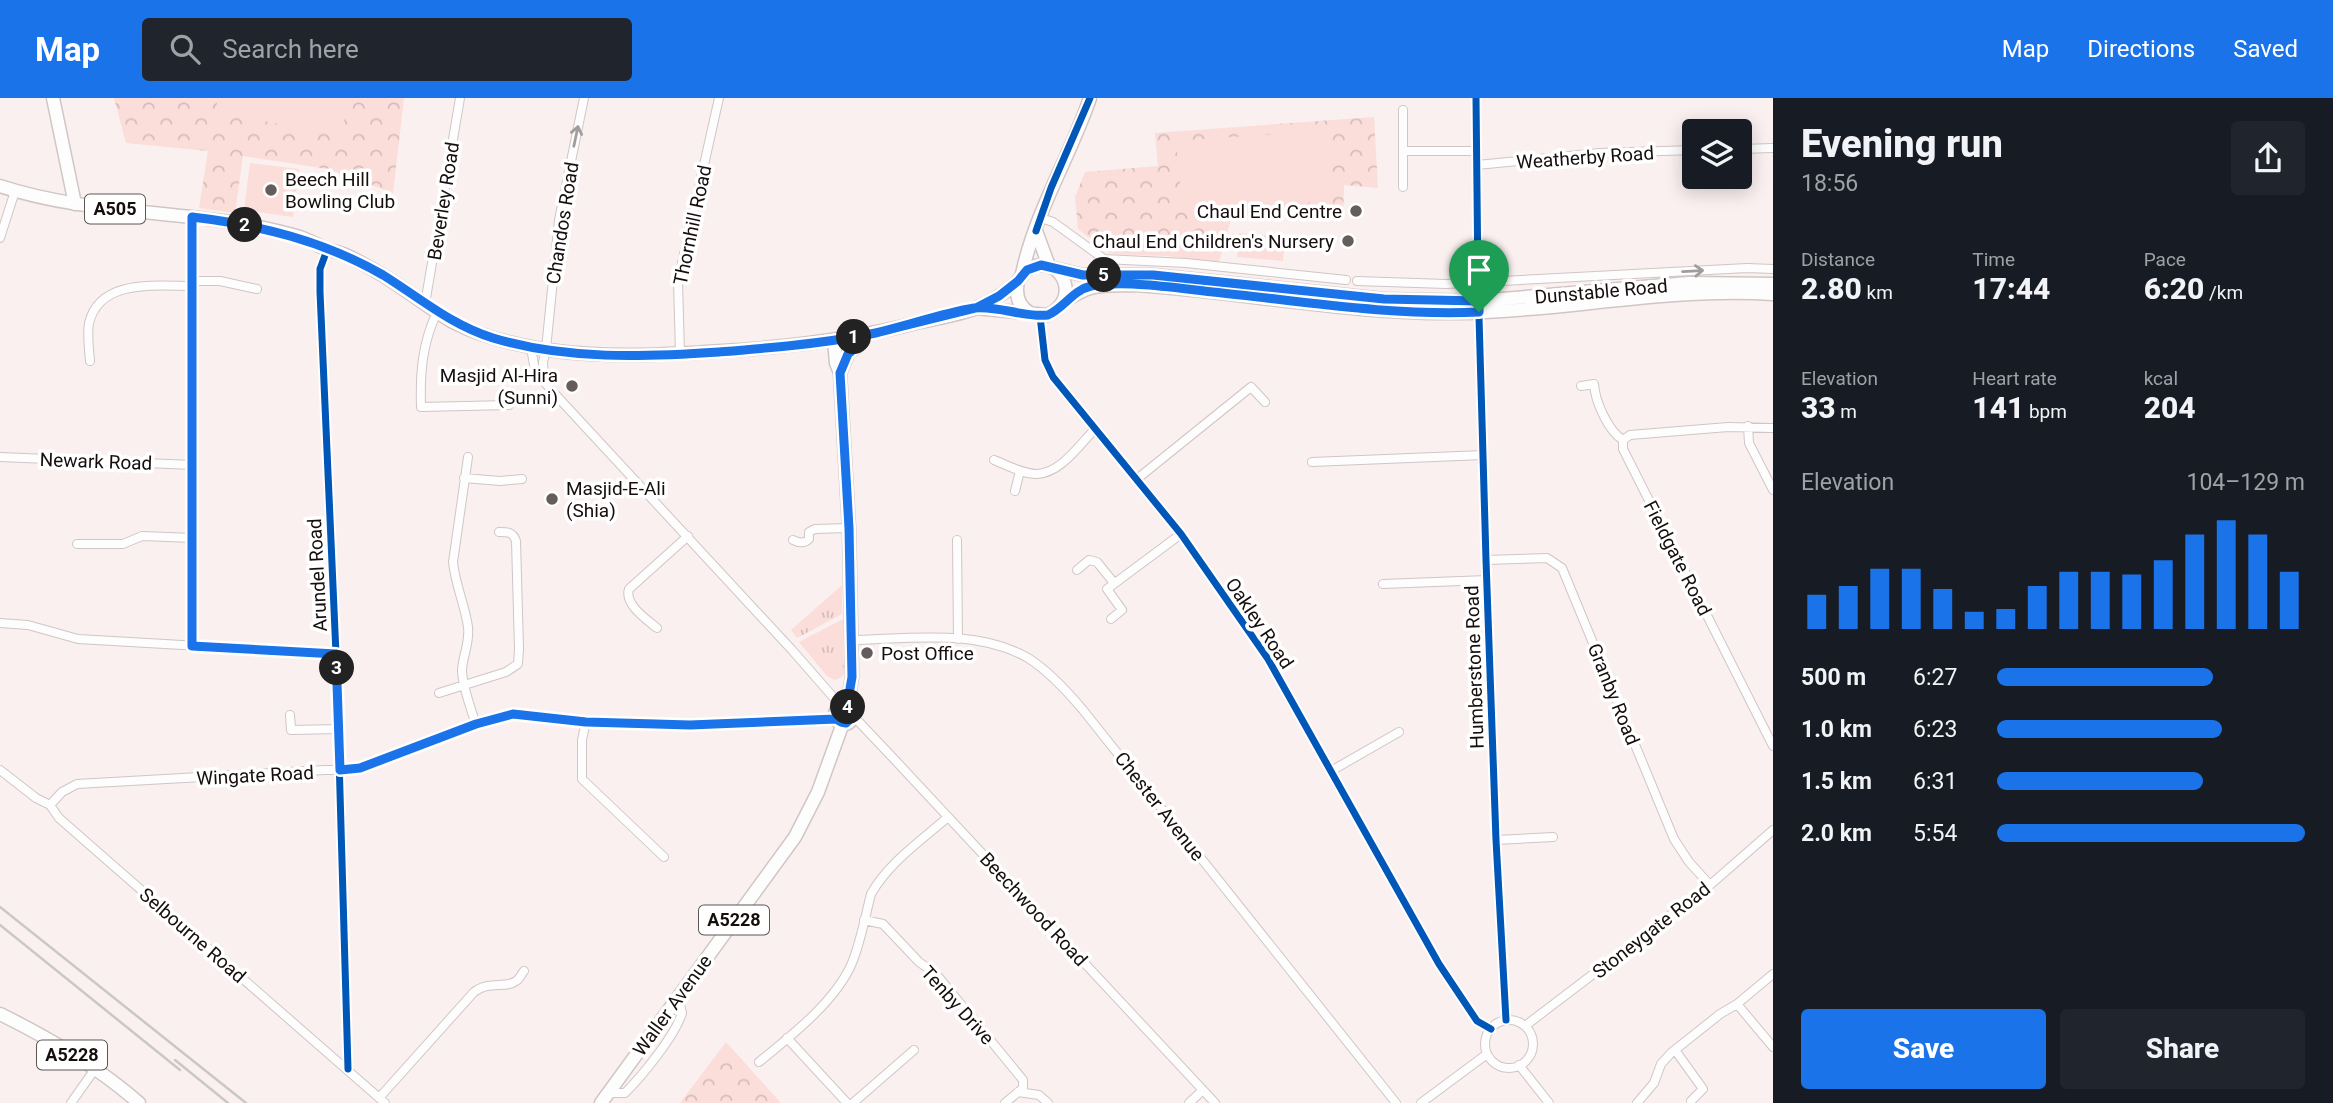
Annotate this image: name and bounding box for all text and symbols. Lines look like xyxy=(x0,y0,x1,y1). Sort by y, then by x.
search box xyxy=(142,18,632,81)
text: Map xyxy=(35,30,100,69)
icon: search xyxy=(166,30,204,68)
text: Search here xyxy=(222,34,359,64)
text: Map xyxy=(2002,35,2049,63)
text: Directions xyxy=(2087,35,2195,63)
text: Saved xyxy=(2233,35,2298,63)
map controls xyxy=(1682,119,1752,189)
button: layers xyxy=(1682,119,1752,189)
button: share xyxy=(2231,121,2305,195)
text: Evening run xyxy=(1801,122,2003,166)
one-way arrow xyxy=(569,125,583,148)
street label: Beverley Road xyxy=(423,140,464,262)
street label: Weatherby Road xyxy=(1515,141,1655,174)
street label: Chandos Road xyxy=(541,160,583,286)
street label: Thornhill Road xyxy=(669,163,716,287)
place label: Beech Hill Bowling Club xyxy=(285,168,395,213)
text: 18:56 xyxy=(1801,170,1858,197)
marker: Beech Hill Bowling Club xyxy=(263,182,279,198)
road number: A505 xyxy=(85,194,145,224)
place label: Chaul End Centre xyxy=(1197,200,1342,223)
marker: Chaul End Centre xyxy=(1348,203,1364,219)
pin: 2 xyxy=(228,208,262,242)
text: 2 xyxy=(239,213,250,236)
place label: Chaul End Children's Nursery xyxy=(1093,230,1334,253)
marker: Chaul End Children's Nursery xyxy=(1340,233,1356,249)
pin xyxy=(1449,240,1509,312)
text: Distance xyxy=(1801,248,1875,271)
text: Time xyxy=(1972,248,2015,271)
text: Pace xyxy=(2144,248,2186,271)
icon: arrive xyxy=(1460,251,1498,289)
pin: 5 xyxy=(1086,258,1122,292)
text: 5 xyxy=(1098,263,1109,286)
one-way arrow xyxy=(1681,264,1704,277)
text: 2.80 xyxy=(1801,271,1862,306)
text: 17:44 xyxy=(1972,271,2050,306)
text: 6:20 xyxy=(2144,271,2204,306)
street label: Dunstable Road xyxy=(1534,274,1669,309)
text: km xyxy=(1862,281,1893,304)
text: /km xyxy=(2204,281,2243,304)
pin: 1 xyxy=(836,320,872,354)
text: 1 xyxy=(848,325,859,348)
place label: Masjid Al-Hira (Sunni) xyxy=(440,364,558,409)
text: Elevation xyxy=(1801,367,1878,390)
text: Heart rate xyxy=(1972,367,2057,390)
text: kcal xyxy=(2144,367,2178,390)
marker: Masjid Al-Hira (Sunni) xyxy=(564,378,580,394)
text: 33 xyxy=(1801,390,1836,425)
text: 141 xyxy=(1972,390,2024,425)
text: 204 xyxy=(2144,390,2196,425)
text: m xyxy=(1836,400,1857,423)
text: bpm xyxy=(2024,400,2067,423)
street label: Newark Road xyxy=(39,448,153,475)
text: Elevation xyxy=(1801,469,1894,496)
text: 104–129 m xyxy=(2186,469,2305,496)
place label: Masjid-E-Ali (Shia) xyxy=(566,477,666,522)
marker: Masjid-E-Ali (Shia) xyxy=(544,491,560,507)
street label: Fieldgate Road xyxy=(1639,497,1716,620)
street label: Arundel Road xyxy=(303,518,332,632)
street label: Oakley Road xyxy=(1221,573,1298,673)
street label: Humberstone Road xyxy=(1460,585,1489,749)
street label: Granby Road xyxy=(1583,640,1644,748)
place label: Post Office xyxy=(881,642,974,665)
marker: Post Office xyxy=(859,645,875,661)
pin: 3 xyxy=(320,650,354,686)
text: 3 xyxy=(331,656,342,679)
text: 500 m xyxy=(1801,664,1866,691)
text: 6:27 xyxy=(1913,664,1957,691)
pin: 4 xyxy=(830,690,866,724)
text: 4 xyxy=(842,695,853,718)
text: 1.0 km xyxy=(1801,716,1872,743)
text: 6:23 xyxy=(1913,716,1957,743)
street label: Chester Avenue xyxy=(1110,747,1209,866)
street label: Wingate Road xyxy=(196,761,314,790)
text: 1.5 km xyxy=(1801,768,1872,795)
text: 6:31 xyxy=(1913,768,1957,795)
text: 2.0 km xyxy=(1801,820,1872,847)
text: 5:54 xyxy=(1913,820,1957,847)
street label: Beechwood Road xyxy=(975,848,1092,971)
street label: Stoneygate Road xyxy=(1588,877,1715,983)
street label: Selbourne Road xyxy=(135,883,251,988)
road number: A5228 xyxy=(699,906,769,934)
street label: Waller Avenue xyxy=(628,950,717,1060)
street label: Tenby Drive xyxy=(916,961,999,1049)
button: Save xyxy=(1801,1009,2046,1089)
button: Share xyxy=(2060,1009,2305,1089)
road number: A5228 xyxy=(37,1040,107,1070)

